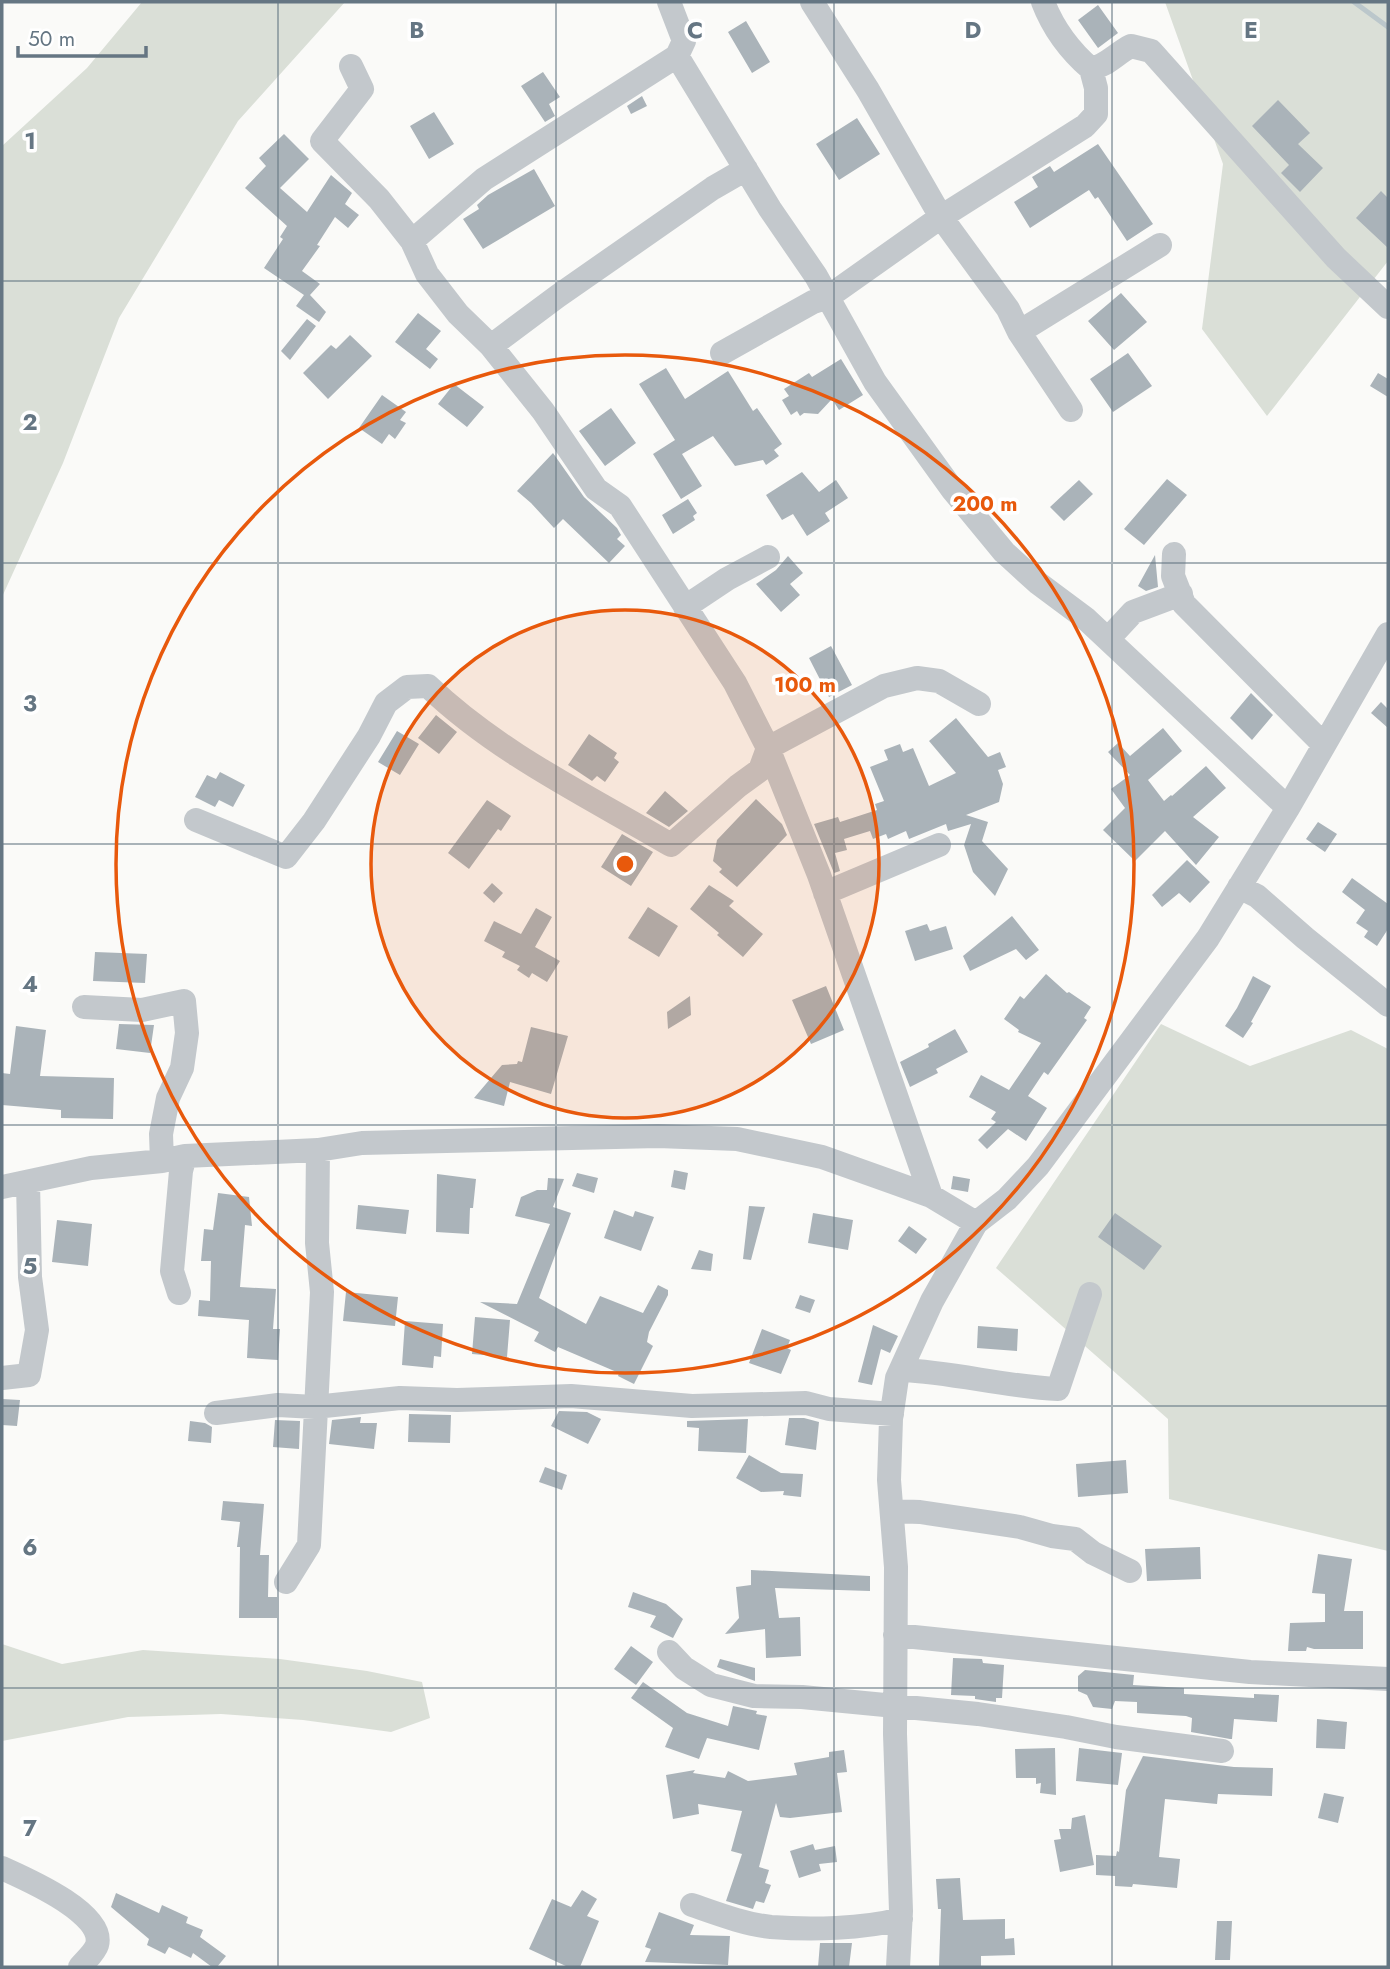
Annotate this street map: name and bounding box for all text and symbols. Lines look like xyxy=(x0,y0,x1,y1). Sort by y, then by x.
text: B xyxy=(409,13,425,47)
text: C xyxy=(687,13,703,47)
text: D xyxy=(965,13,982,47)
text: E xyxy=(1244,13,1258,47)
scale bar xyxy=(18,14,145,58)
text: 50 m xyxy=(28,24,75,54)
text: 1 xyxy=(24,124,36,158)
text: 2 xyxy=(22,405,38,439)
text: 200 m xyxy=(952,489,1018,519)
text: 100 m xyxy=(774,670,836,700)
text: 3 xyxy=(23,686,37,720)
centre of rings xyxy=(613,852,637,876)
text: 4 xyxy=(22,967,38,1001)
text: 5 xyxy=(23,1249,37,1283)
text: 6 xyxy=(22,1530,38,1564)
text: 7 xyxy=(23,1811,37,1845)

